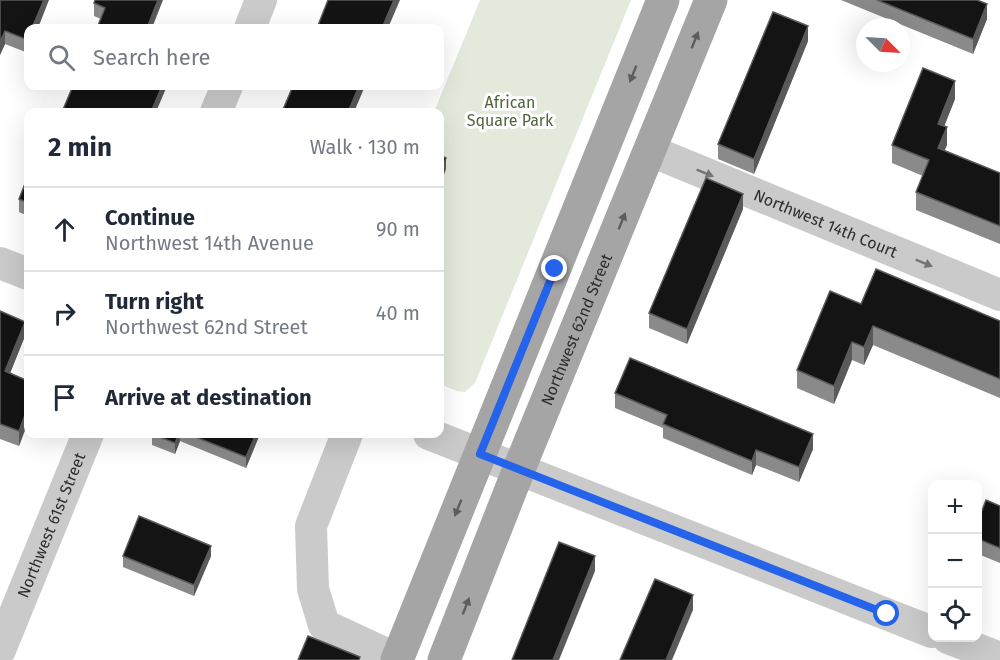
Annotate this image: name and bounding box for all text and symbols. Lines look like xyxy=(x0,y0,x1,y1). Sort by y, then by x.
north arrow xyxy=(856,18,910,72)
search box xyxy=(24,24,444,90)
one-way arrow xyxy=(690,31,700,49)
icon: search xyxy=(45,41,78,74)
text: Search here xyxy=(93,44,211,71)
one-way arrow xyxy=(628,65,638,83)
park label: African Square Park xyxy=(467,93,554,130)
text: 2 min xyxy=(48,132,112,163)
text: Walk · 130 m xyxy=(310,135,420,159)
one-way arrow xyxy=(696,169,714,178)
street label: Northwest 14th Court xyxy=(751,185,900,262)
text: Continue xyxy=(105,204,195,231)
one-way arrow xyxy=(618,212,627,230)
icon: ahead xyxy=(48,213,81,246)
text: 90 m xyxy=(376,217,420,241)
text: Northwest 14th Avenue xyxy=(105,231,314,255)
street label: Northwest 62nd Street xyxy=(537,251,616,408)
route end xyxy=(541,255,567,281)
one-way arrow xyxy=(916,258,934,268)
text: Turn right xyxy=(105,288,204,315)
icon: right xyxy=(48,297,81,330)
text: 40 m xyxy=(376,301,420,325)
text: Northwest 62nd Street xyxy=(105,315,308,339)
icon: arrive xyxy=(48,381,81,414)
text: Arrive at destination xyxy=(105,384,312,411)
street label: Northwest 61st Street xyxy=(13,450,90,601)
map controls xyxy=(928,480,982,642)
button: + xyxy=(928,480,982,534)
one-way arrow xyxy=(453,499,462,517)
button: − xyxy=(928,534,982,588)
button: locate xyxy=(928,588,982,642)
one-way arrow xyxy=(461,596,471,614)
route start xyxy=(873,600,899,626)

